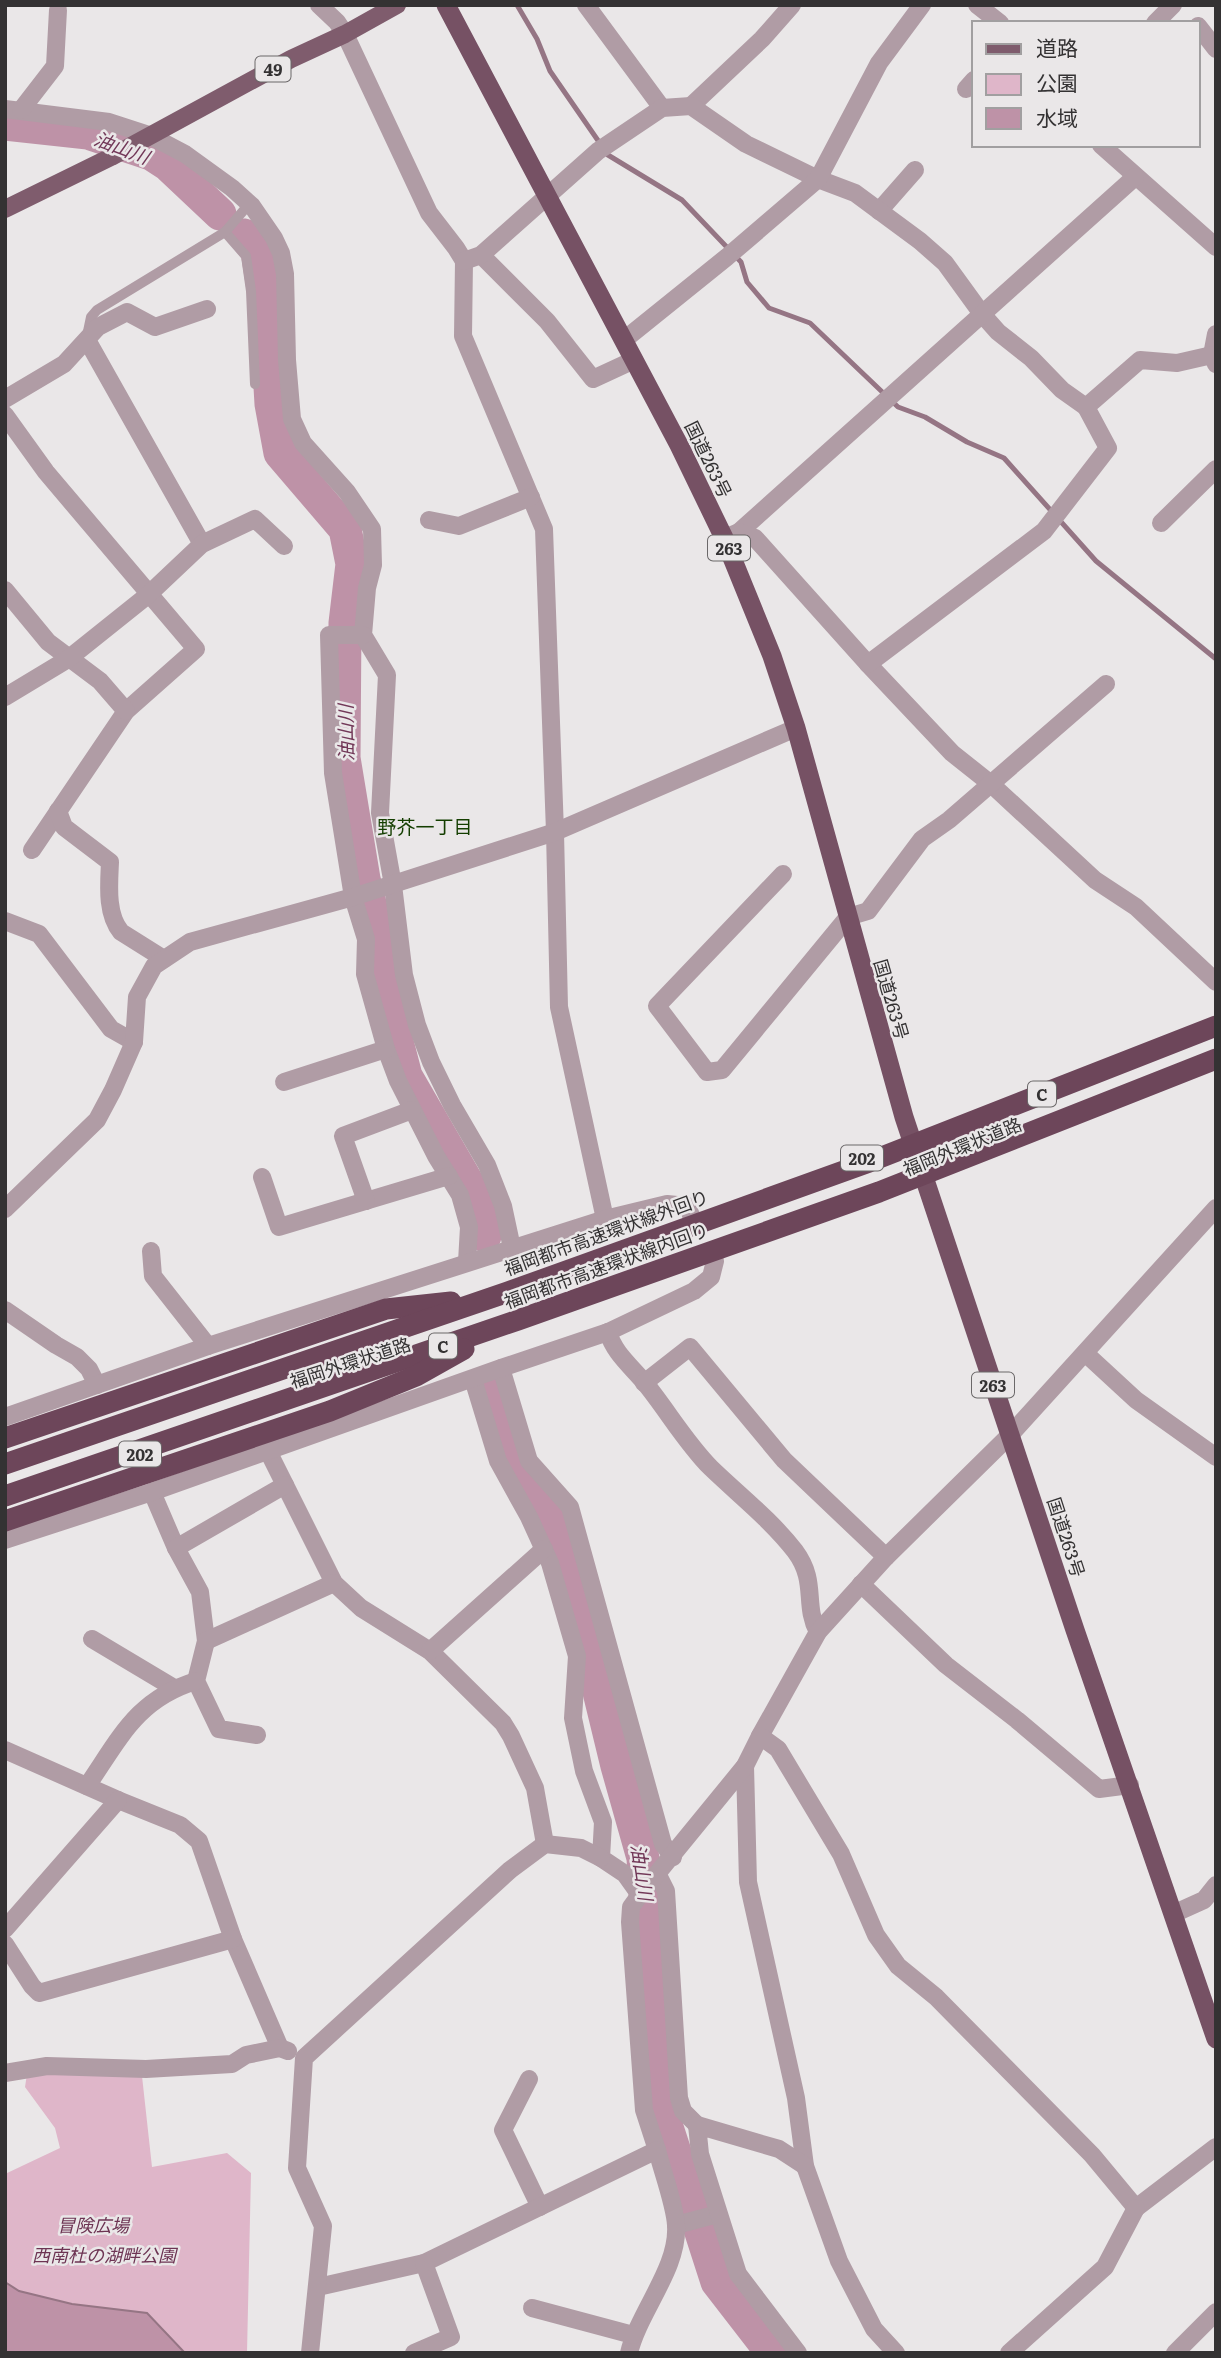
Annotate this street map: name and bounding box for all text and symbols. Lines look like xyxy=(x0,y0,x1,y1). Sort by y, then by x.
legend xyxy=(972,21,1200,147)
text: 道路 xyxy=(1036,31,1078,62)
road number: 49 xyxy=(256,57,290,82)
text: 公園 xyxy=(1036,66,1078,97)
text: 水域 xyxy=(1036,101,1078,132)
water label: 油山川 xyxy=(90,124,155,171)
street label: 国道263号 xyxy=(679,416,739,502)
road number: 263 xyxy=(708,536,750,561)
water label: 油山川 xyxy=(330,702,359,762)
district label: 野芥一丁目 xyxy=(377,812,473,840)
street label: 国道263号 xyxy=(868,956,916,1042)
road number: C xyxy=(1028,1082,1056,1106)
street label: 福岡外環状道路 xyxy=(899,1110,1025,1182)
road number: 202 xyxy=(841,1146,883,1170)
street label: 福岡都市高速環状線外回り xyxy=(500,1182,712,1282)
street label: 福岡都市高速環状線内回り xyxy=(500,1215,712,1315)
street label: 福岡外環状道路 xyxy=(286,1330,414,1394)
road number: C xyxy=(429,1334,457,1358)
road number: 263 xyxy=(972,1372,1014,1398)
road number: 202 xyxy=(119,1442,161,1466)
street label: 国道263号 xyxy=(1041,1494,1093,1580)
water label: 油山川 xyxy=(625,1842,661,1904)
park label: 冒険広場 xyxy=(57,2211,131,2238)
park label: 西南杜の湖畔公園 xyxy=(32,2241,179,2268)

